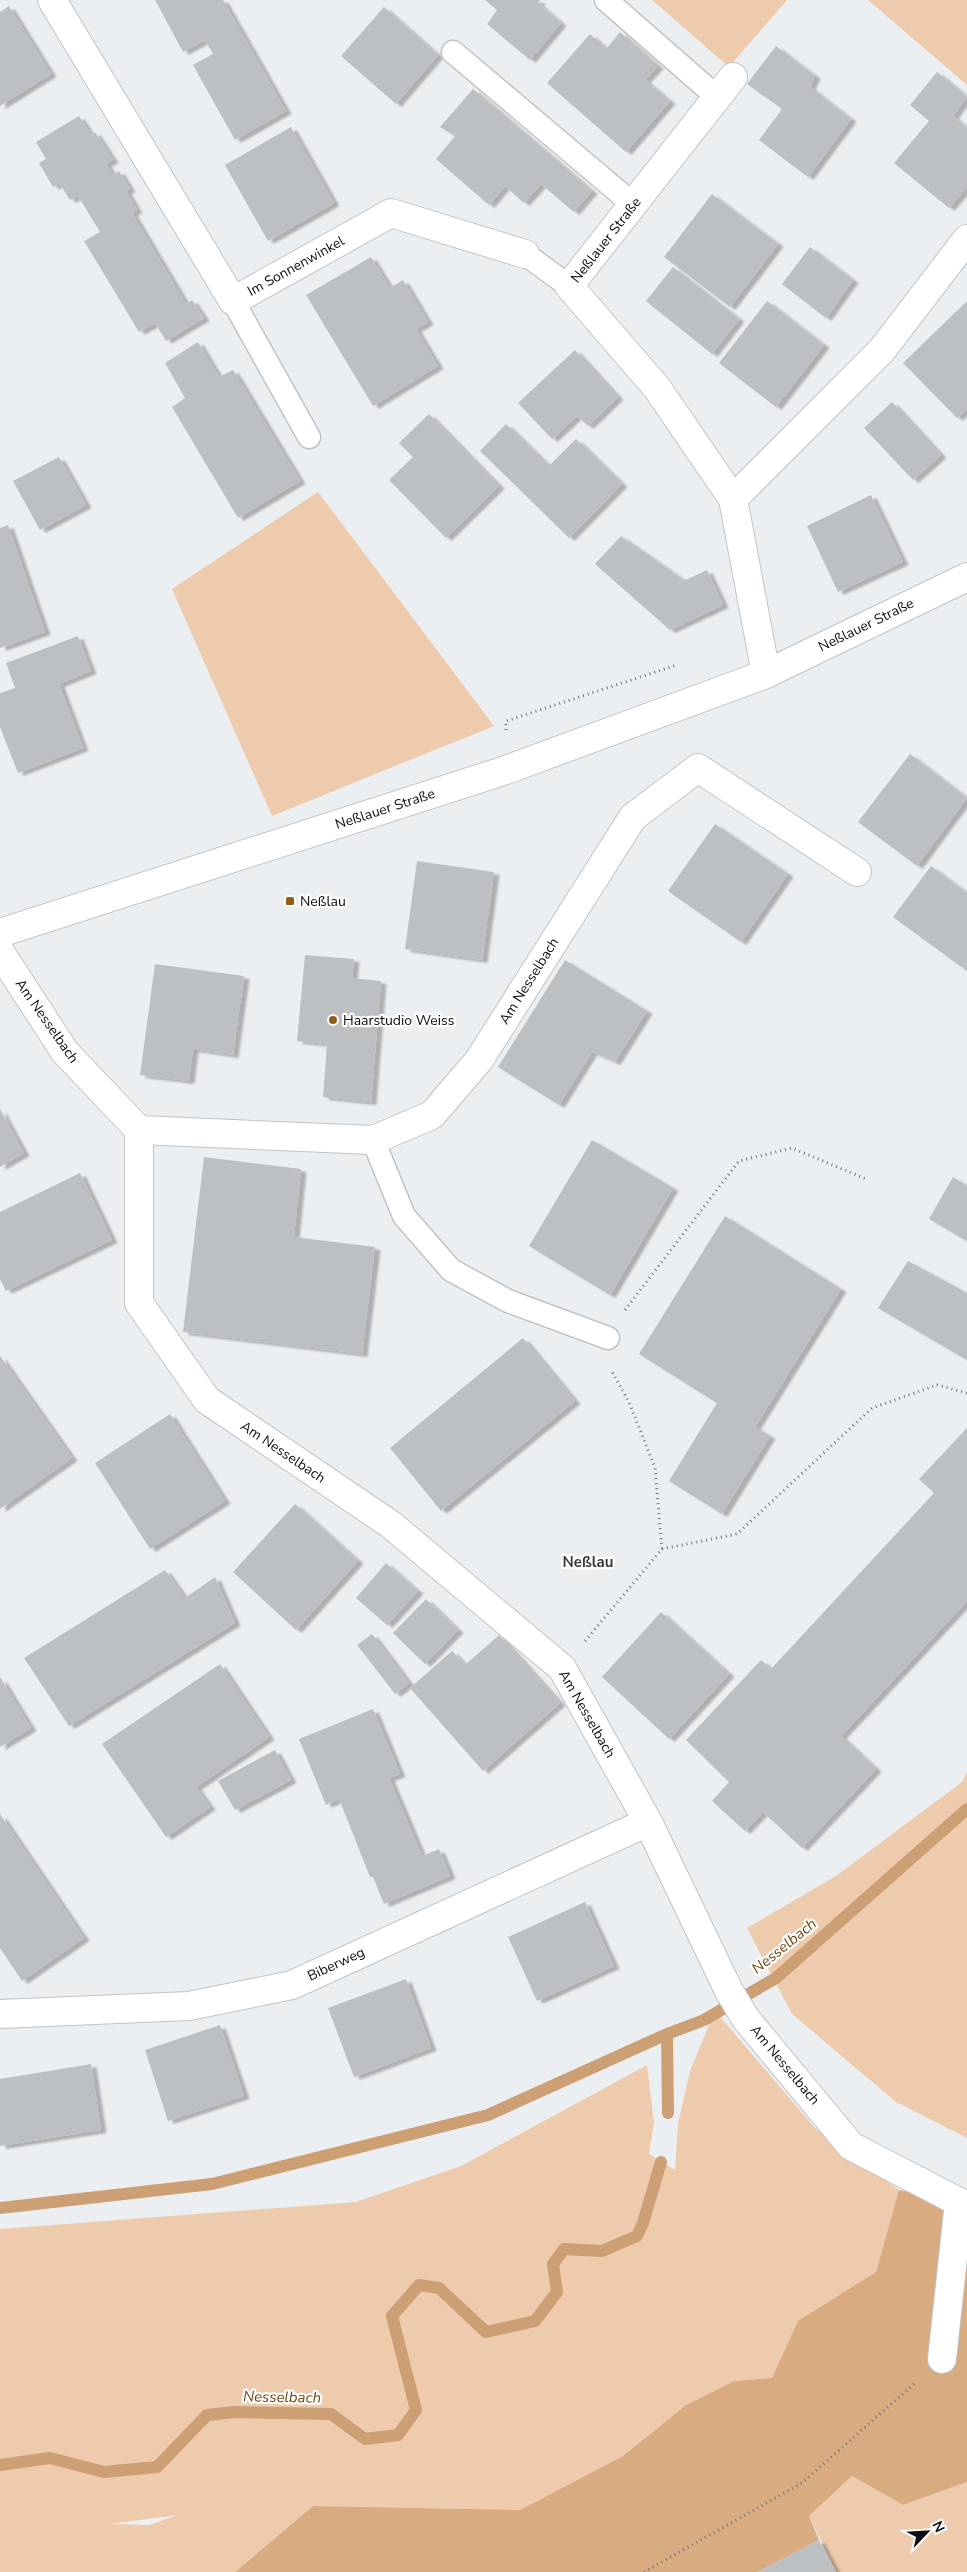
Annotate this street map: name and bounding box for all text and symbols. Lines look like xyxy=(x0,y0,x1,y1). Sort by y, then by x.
street label: Neßlauer Straße xyxy=(567,193,645,287)
street label: Im Sonnenwinkel xyxy=(244,231,349,301)
street label: Neßlauer Straße xyxy=(815,594,917,656)
street label: Neßlauer Straße xyxy=(333,784,437,834)
place label: Neßlau xyxy=(300,892,346,911)
marker: Neßlau xyxy=(284,895,296,907)
street label: Am Nesselbach xyxy=(495,934,563,1028)
street label: Am Nesselbach xyxy=(11,975,83,1067)
place label: Haarstudio Weiss xyxy=(343,1011,455,1030)
marker: Haarstudio Weiss xyxy=(327,1014,339,1026)
street label: Am Nesselbach xyxy=(237,1417,329,1487)
district label: Neßlau xyxy=(563,1552,613,1572)
street label: Am Nesselbach xyxy=(554,1667,620,1761)
water label: Nesselbach xyxy=(747,1914,821,1978)
street label: Biberweg xyxy=(304,1942,368,1986)
street label: Am Nesselbach xyxy=(746,2021,824,2109)
water label: Nesselbach xyxy=(243,2386,321,2408)
north arrow xyxy=(902,2507,952,2557)
text: N xyxy=(928,2518,949,2535)

